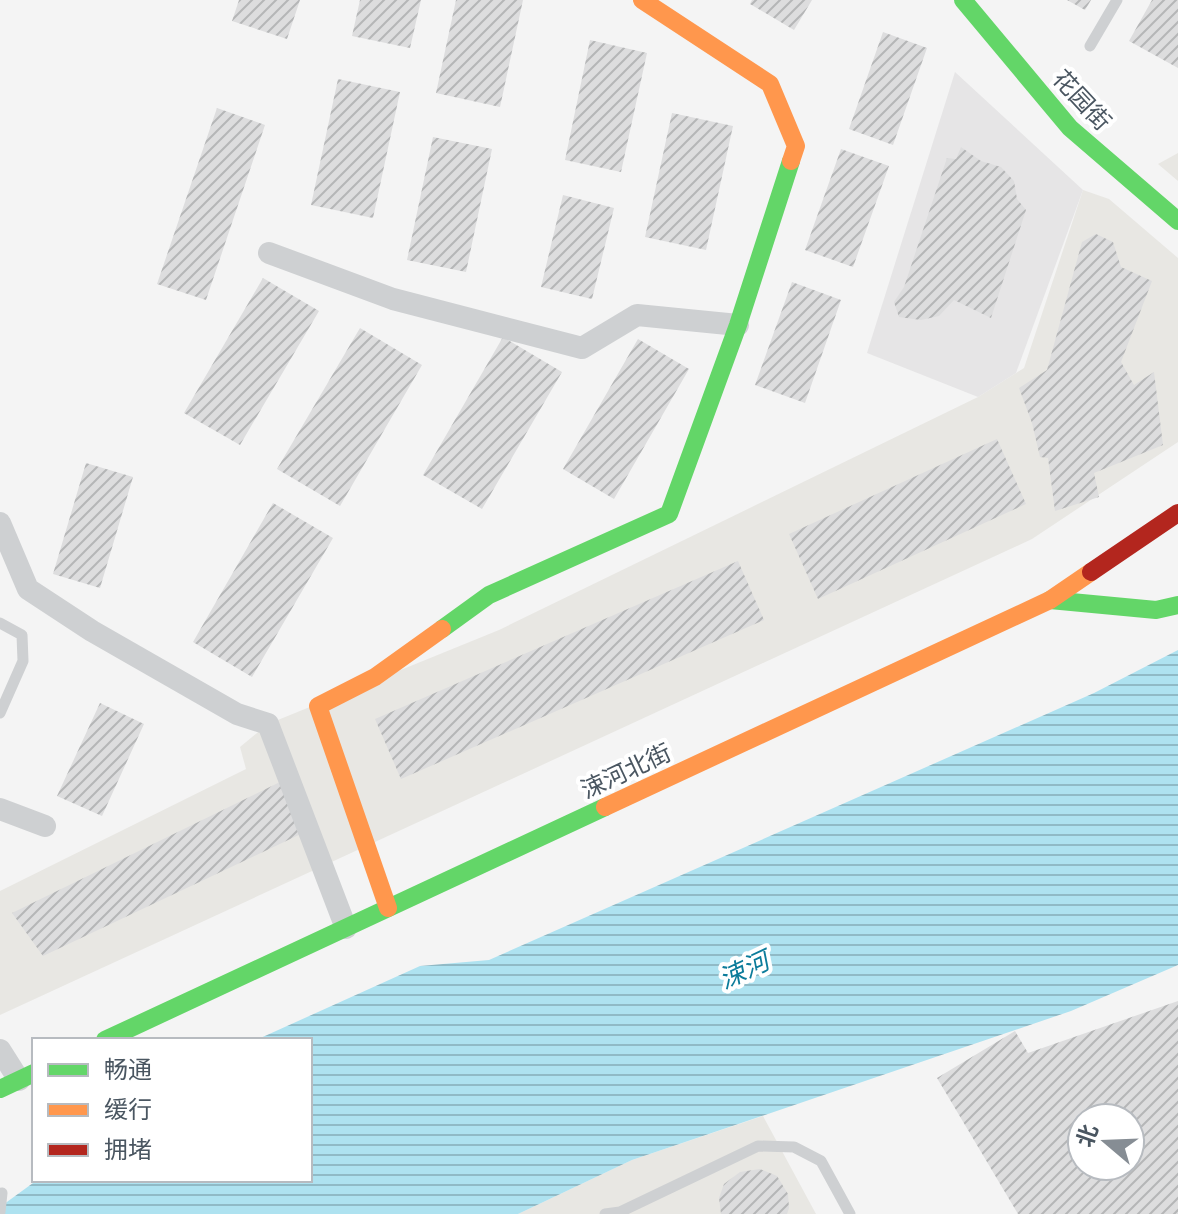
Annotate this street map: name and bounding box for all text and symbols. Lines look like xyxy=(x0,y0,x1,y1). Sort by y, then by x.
street label: 花园街 xyxy=(1046,63,1118,137)
street label: 涑河北街 xyxy=(576,737,676,805)
water label: 涑河 xyxy=(713,941,779,996)
legend xyxy=(32,1038,312,1182)
text: 畅通 xyxy=(104,1054,152,1085)
text: 缓行 xyxy=(104,1094,152,1125)
north arrow xyxy=(1066,1102,1146,1182)
text: 北 xyxy=(1070,1121,1105,1151)
text: 拥堵 xyxy=(104,1134,152,1165)

